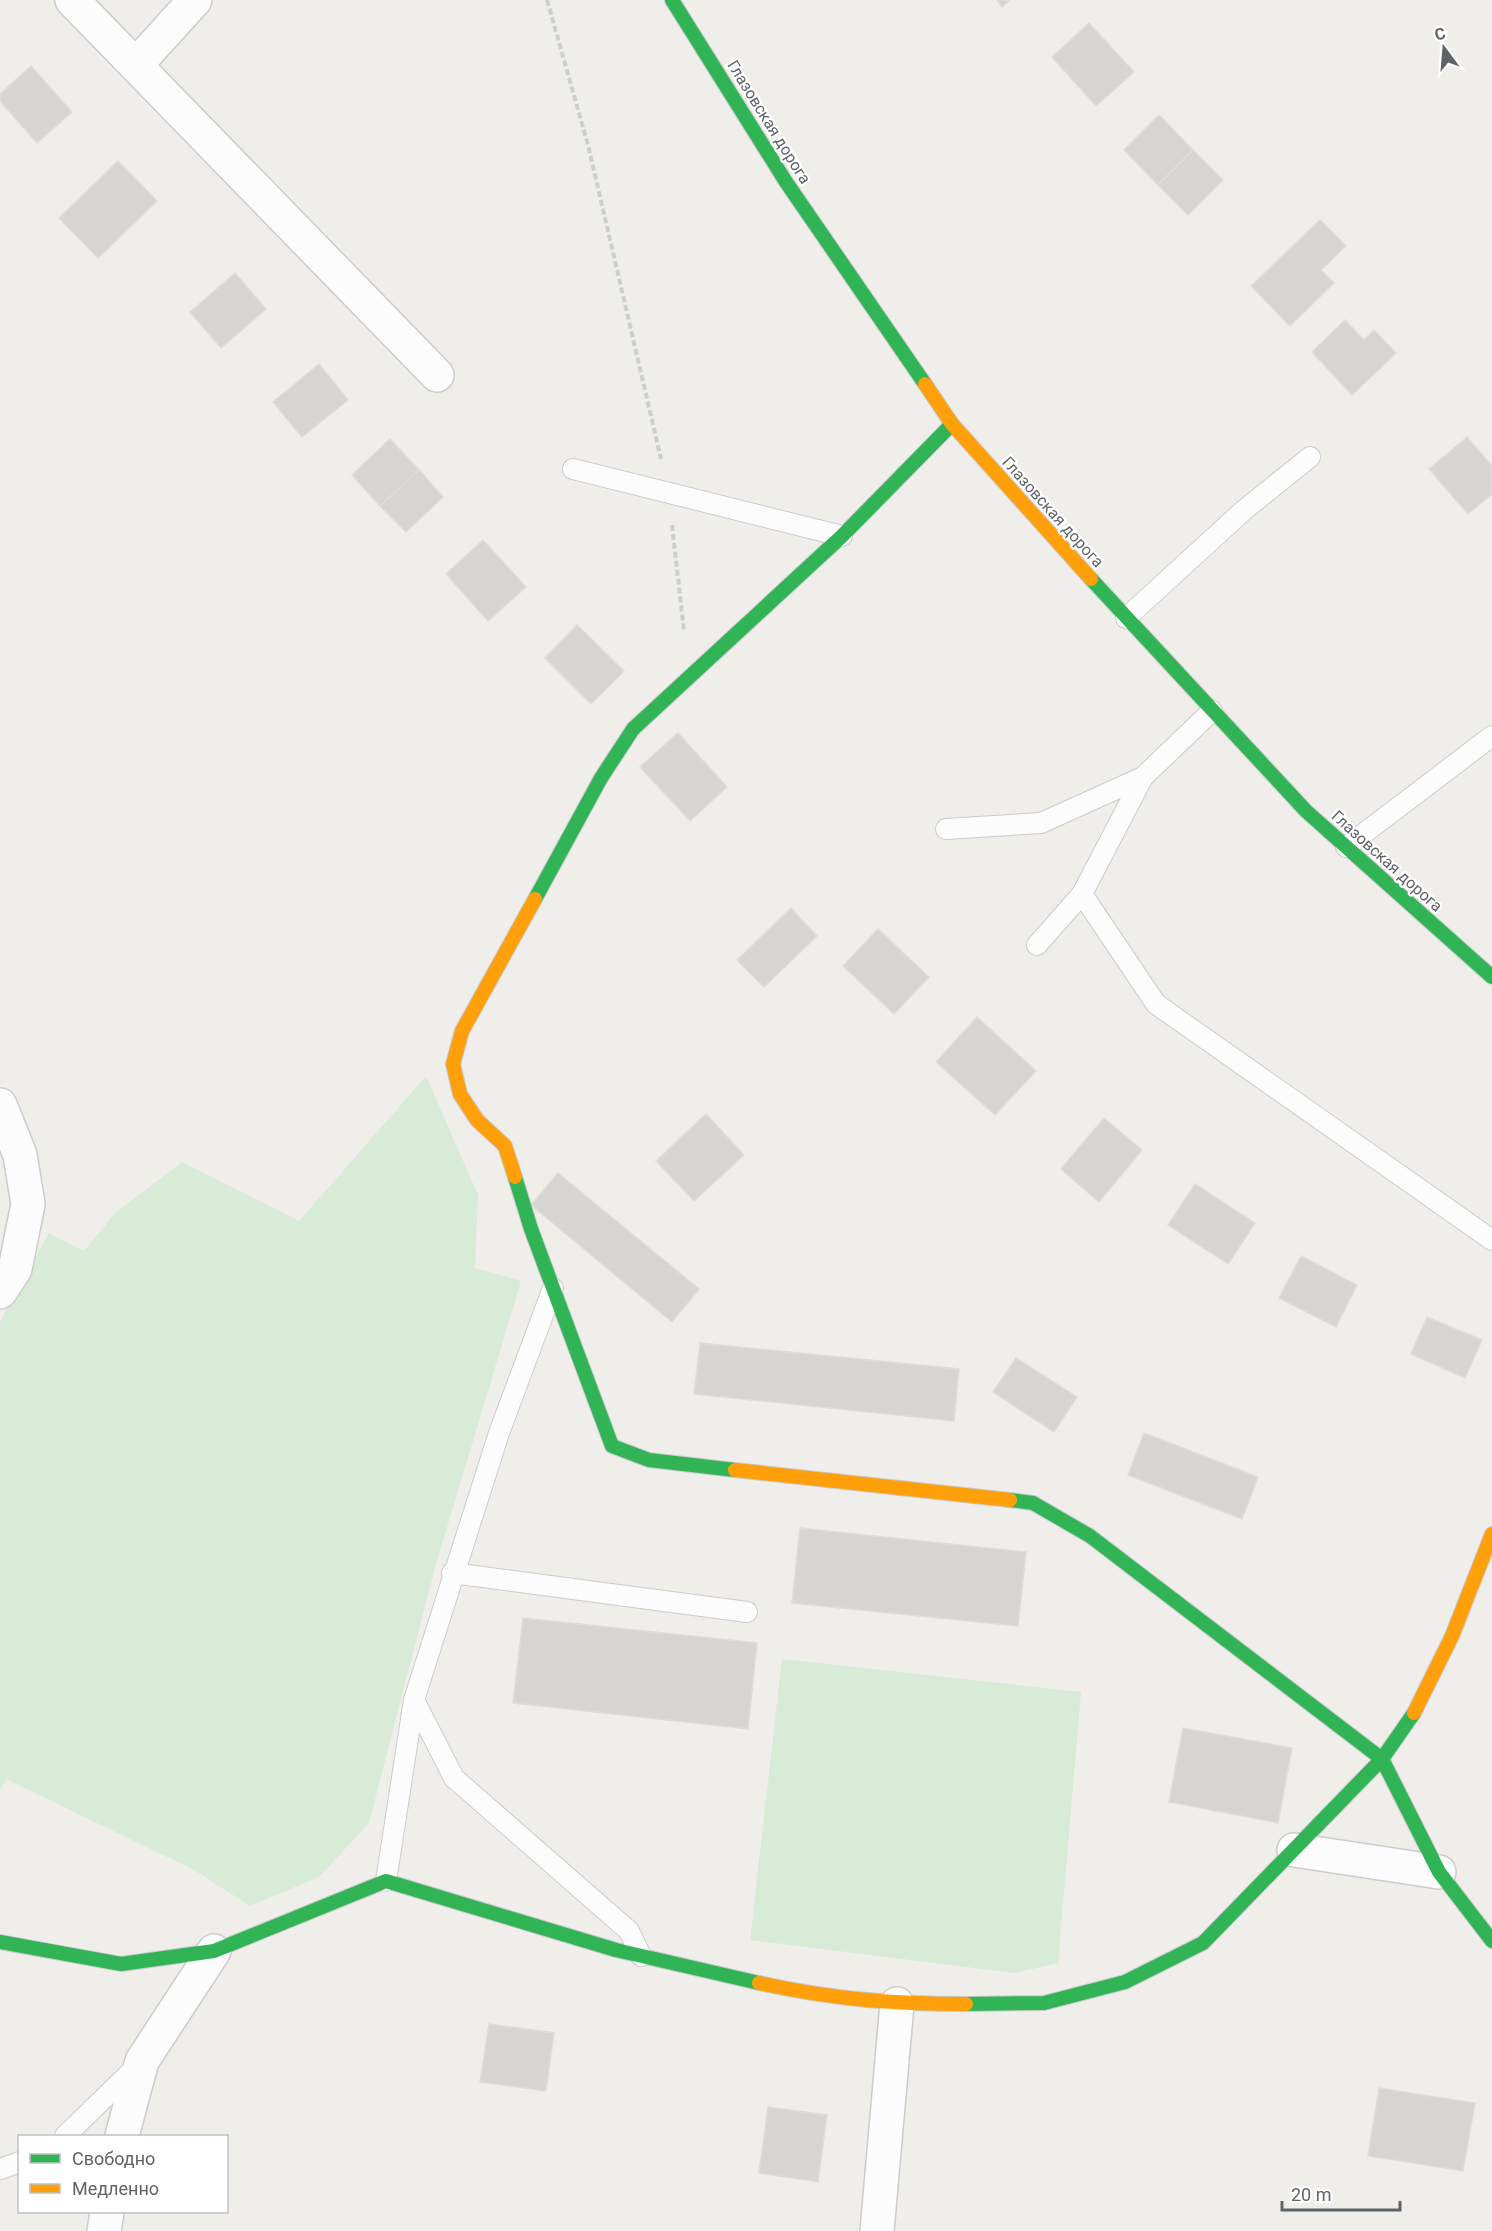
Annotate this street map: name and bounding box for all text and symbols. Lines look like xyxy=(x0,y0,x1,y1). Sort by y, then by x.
north arrow xyxy=(1414,18,1474,78)
text: С xyxy=(1432,23,1448,45)
street label: Глазовская дорога xyxy=(723,57,815,187)
street label: Глазовская дорога xyxy=(998,453,1108,571)
street label: Глазовская дорога xyxy=(1328,806,1446,916)
legend xyxy=(18,2135,228,2213)
text: Свободно xyxy=(72,2148,155,2169)
scale bar xyxy=(1282,2174,1400,2212)
text: Медленно xyxy=(72,2178,159,2199)
text: 20 m xyxy=(1291,2184,1331,2205)

